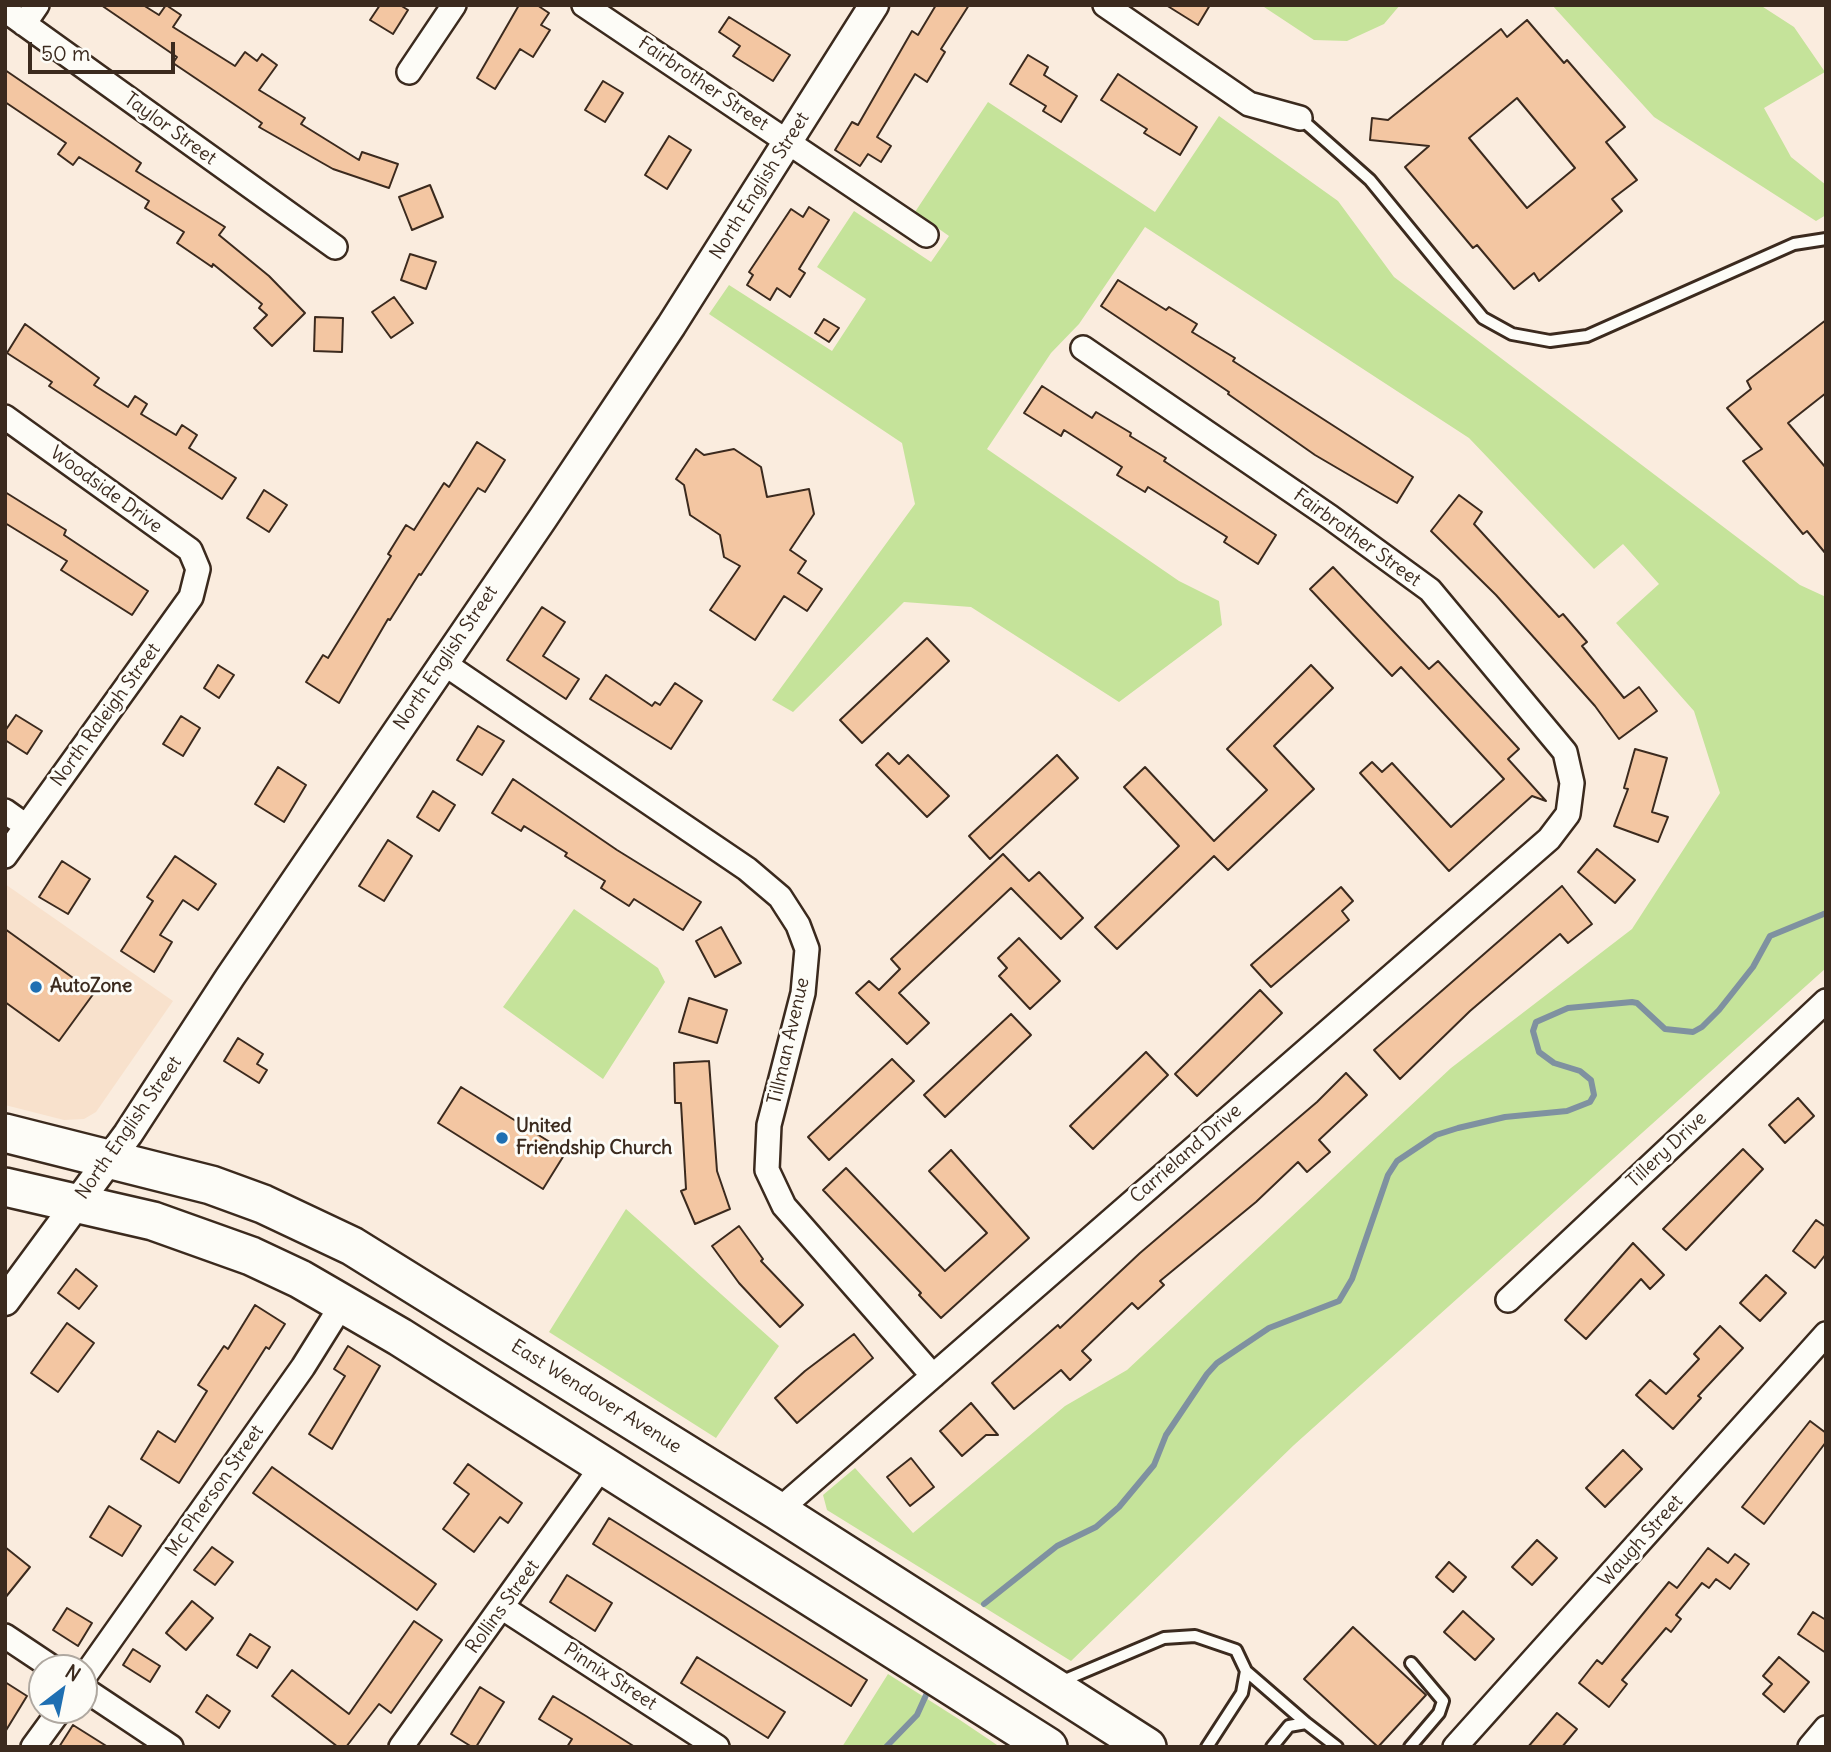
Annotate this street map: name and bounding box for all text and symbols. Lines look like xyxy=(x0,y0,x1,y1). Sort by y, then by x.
scale bar xyxy=(32,28,178,72)
street label: Fairbrother Street xyxy=(634,32,772,136)
text: 50 m xyxy=(41,40,90,67)
street label: Taylor Street xyxy=(120,88,220,170)
street label: North English Street xyxy=(705,108,815,264)
street label: Woodside Drive xyxy=(46,442,166,538)
street label: Fairbrother Street xyxy=(1289,484,1425,592)
street label: North English Street xyxy=(389,581,503,735)
street label: North Raleigh Street xyxy=(46,639,166,791)
street label: Tillman Avenue xyxy=(763,975,815,1107)
place label: AutoZone xyxy=(50,976,132,998)
marker: AutoZone xyxy=(28,979,44,995)
street label: North English Street xyxy=(71,1052,187,1204)
street label: Carrieland Drive xyxy=(1126,1099,1246,1209)
street label: Tillery Drive xyxy=(1622,1107,1712,1193)
place label: United Friendship Church xyxy=(516,1116,672,1160)
marker: United Friendship Church xyxy=(494,1130,510,1146)
street label: East Wendover Avenue xyxy=(507,1335,685,1459)
street label: Mc Pherson Street xyxy=(161,1421,269,1561)
street label: Waugh Street xyxy=(1594,1491,1688,1591)
street label: Rollins Street xyxy=(461,1556,545,1658)
street label: Pinnix Street xyxy=(559,1638,661,1716)
north arrow xyxy=(28,1654,98,1724)
text: N xyxy=(61,1659,85,1687)

